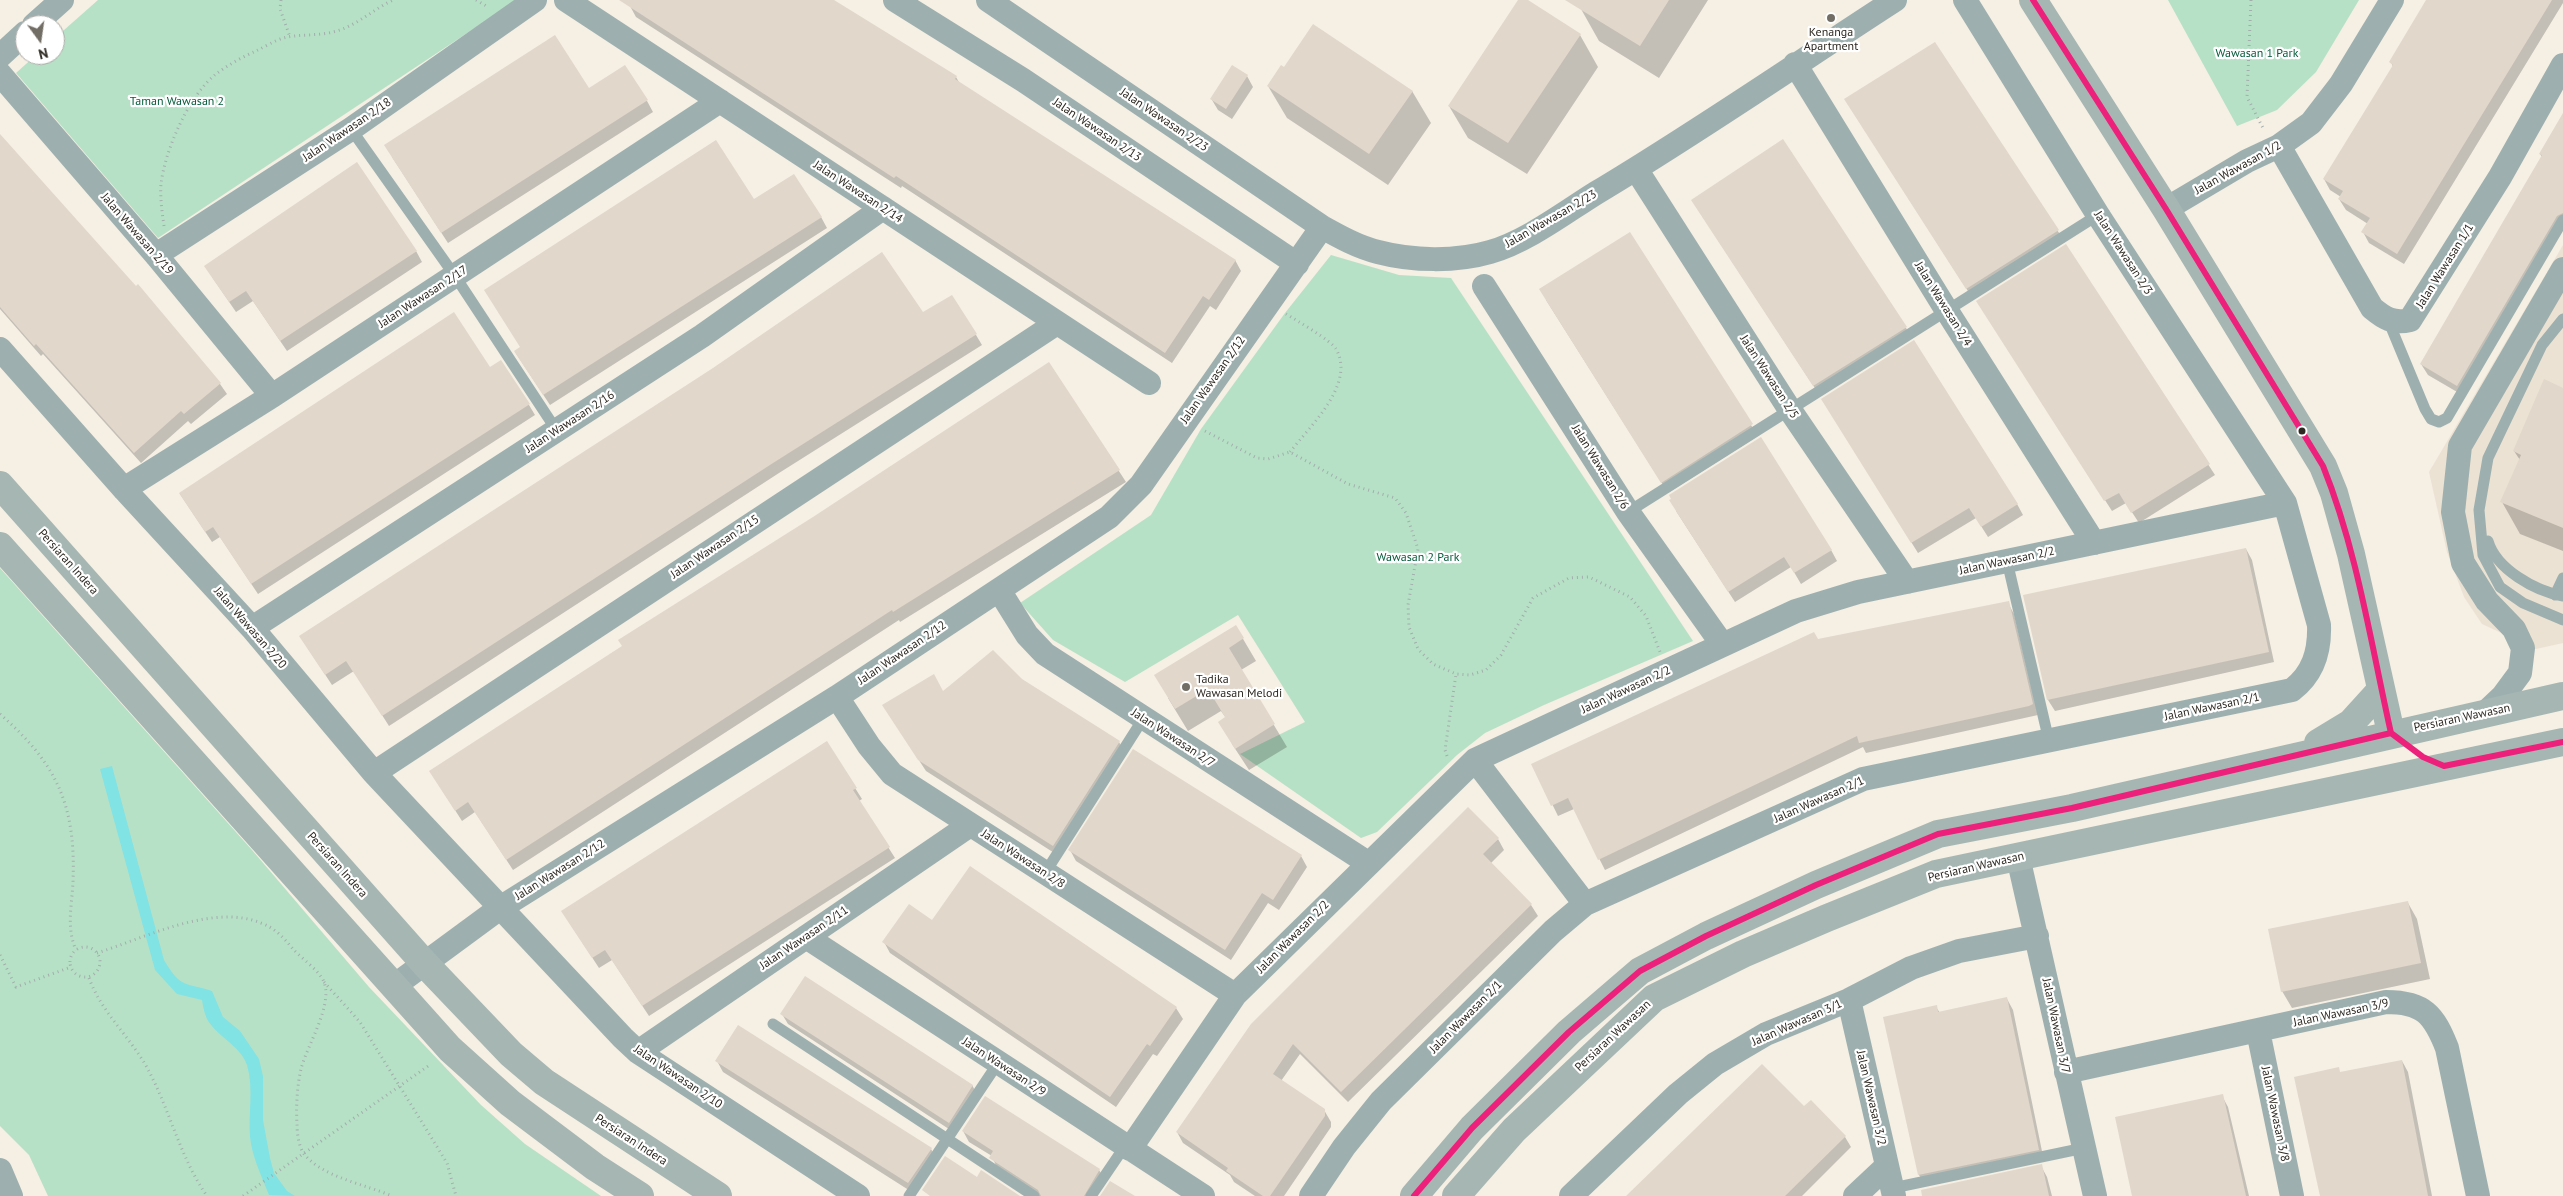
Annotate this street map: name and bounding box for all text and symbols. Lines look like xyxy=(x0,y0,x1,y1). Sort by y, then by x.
marker: Kenanga Apartment xyxy=(1825,12,1837,24)
north arrow xyxy=(15,15,65,65)
place label: Kenanga Apartment xyxy=(1804,26,1858,54)
text: N xyxy=(37,44,50,63)
park label: Wawasan 1 Park xyxy=(2216,47,2298,61)
street label: Jalan Wawasan 2/23 xyxy=(1117,85,1211,155)
park label: Taman Wawasan 2 xyxy=(130,95,224,109)
street label: Jalan Wawasan 2/18 xyxy=(300,95,394,165)
street label: Jalan Wawasan 2/13 xyxy=(1050,95,1144,165)
street label: Jalan Wawasan 1/2 xyxy=(2192,138,2284,198)
street label: Jalan Wawasan 2/14 xyxy=(811,158,905,226)
street label: Jalan Wawasan 2/23 xyxy=(1503,187,1599,251)
street label: Jalan Wawasan 2/19 xyxy=(98,190,176,278)
street label: Jalan Wawasan 2/3 xyxy=(2091,208,2155,298)
street label: Jalan Wawasan 1/1 xyxy=(2413,221,2477,311)
street label: Jalan Wawasan 2/4 xyxy=(1911,259,1975,349)
street label: Jalan Wawasan 2/17 xyxy=(376,263,470,331)
street label: Jalan Wawasan 2/5 xyxy=(1737,332,1801,422)
street label: Jalan Wawasan 2/12 xyxy=(1177,333,1249,427)
street label: Jalan Wawasan 2/16 xyxy=(523,388,617,456)
street label: Jalan Wawasan 2/6 xyxy=(1568,422,1632,512)
unlabelled marker xyxy=(2297,426,2307,436)
street label: Jalan Wawasan 2/15 xyxy=(668,512,762,582)
street label: Persiaran Indera xyxy=(35,526,101,598)
street label: Jalan Wawasan 2/2 xyxy=(1958,544,2056,578)
park label: Wawasan 2 Park xyxy=(1377,551,1459,565)
street label: Jalan Wawasan 2/20 xyxy=(211,584,289,672)
street label: Jalan Wawasan 2/12 xyxy=(855,618,949,688)
street label: Jalan Wawasan 2/2 xyxy=(1579,663,1673,717)
place label: Tadika Wawasan Melodi xyxy=(1196,673,1282,701)
marker: Tadika Wawasan Melodi xyxy=(1180,681,1192,693)
street label: Jalan Wawasan 2/1 xyxy=(2163,690,2261,724)
street label: Persiaran Wawasan xyxy=(2412,701,2512,735)
street label: Jalan Wawasan 2/7 xyxy=(1128,706,1218,770)
street label: Jalan Wawasan 2/1 xyxy=(1772,774,1866,826)
street label: Jalan Wawasan 2/8 xyxy=(978,827,1068,891)
street label: Persiaran Indera xyxy=(304,829,370,901)
street label: Jalan Wawasan 2/12 xyxy=(512,836,608,904)
street label: Persiaran Wawasan xyxy=(1927,849,2025,885)
street label: Jalan Wawasan 2/2 xyxy=(1254,898,1332,976)
street label: Jalan Wawasan 2/11 xyxy=(757,903,851,973)
street label: Jalan Wawasan 3/7 xyxy=(2039,977,2073,1075)
street label: Jalan Wawasan 2/1 xyxy=(1427,978,1505,1056)
street label: Jalan Wawasan 3/9 xyxy=(2292,996,2390,1030)
street label: Persiaran Wawasan xyxy=(1572,997,1654,1075)
street label: Jalan Wawasan 3/1 xyxy=(1750,997,1844,1049)
street label: Jalan Wawasan 2/9 xyxy=(959,1035,1049,1099)
street label: Jalan Wawasan 2/10 xyxy=(631,1042,725,1112)
street label: Jalan Wawasan 3/2 xyxy=(1853,1049,1889,1147)
street label: Jalan Wawasan 3/8 xyxy=(2258,1065,2292,1163)
street label: Persiaran Indera xyxy=(592,1111,670,1169)

